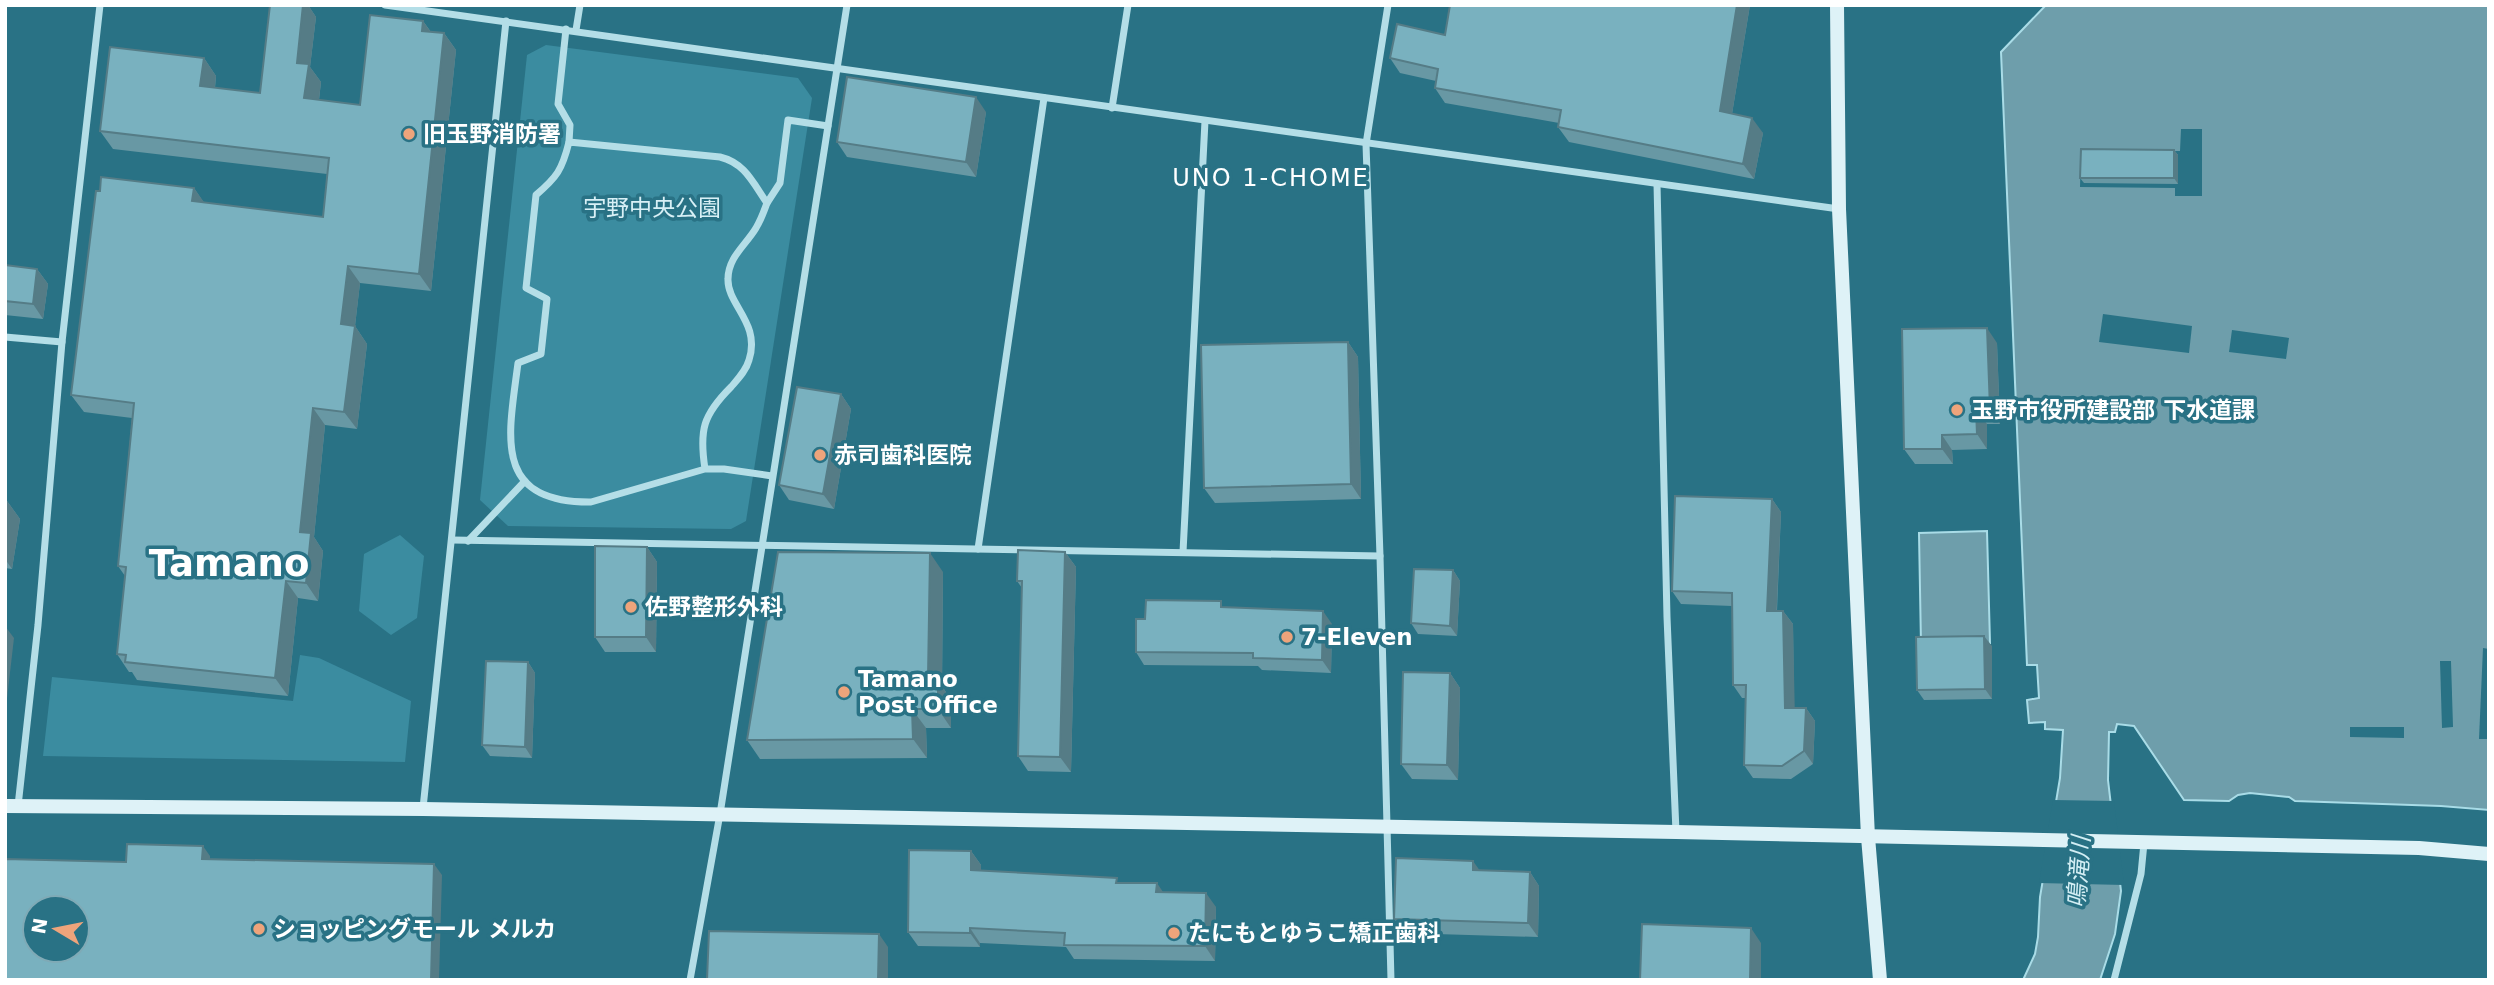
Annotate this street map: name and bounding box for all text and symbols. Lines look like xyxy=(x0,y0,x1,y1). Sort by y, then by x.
place label: 旧玉野消防署 xyxy=(423,121,561,147)
marker: 旧玉野消防署 xyxy=(401,126,417,142)
district label: UNO 1-CHOME xyxy=(1172,164,1370,192)
park label: 宇野中央公園 xyxy=(583,195,721,221)
place label: 玉野市役所建設部 下水道課 xyxy=(1971,397,2255,423)
marker: 玉野市役所建設部 下水道課 xyxy=(1949,402,1965,418)
place label: 赤司歯科医院 xyxy=(834,442,972,468)
marker: 赤司歯科医院 xyxy=(812,447,828,463)
district label: Tamano xyxy=(149,542,309,585)
place label: 佐野整形外科 xyxy=(645,594,783,620)
marker: 佐野整形外科 xyxy=(623,599,639,615)
place label: 7-Eleven xyxy=(1301,624,1413,650)
marker: 7-Eleven xyxy=(1279,629,1295,645)
place label: Tamano Post Office xyxy=(858,666,998,718)
marker: Tamano Post Office xyxy=(836,684,852,700)
water label: 鳴滝川 xyxy=(2063,832,2096,909)
north arrow xyxy=(21,894,91,964)
text: N xyxy=(27,916,51,936)
place label: ショッピングモール メルカ xyxy=(273,916,556,942)
place label: たにもとゆうこ矯正歯科 xyxy=(1188,920,1441,946)
marker: ショッピングモール メルカ xyxy=(251,921,267,937)
marker: たにもとゆうこ矯正歯科 xyxy=(1166,925,1182,941)

